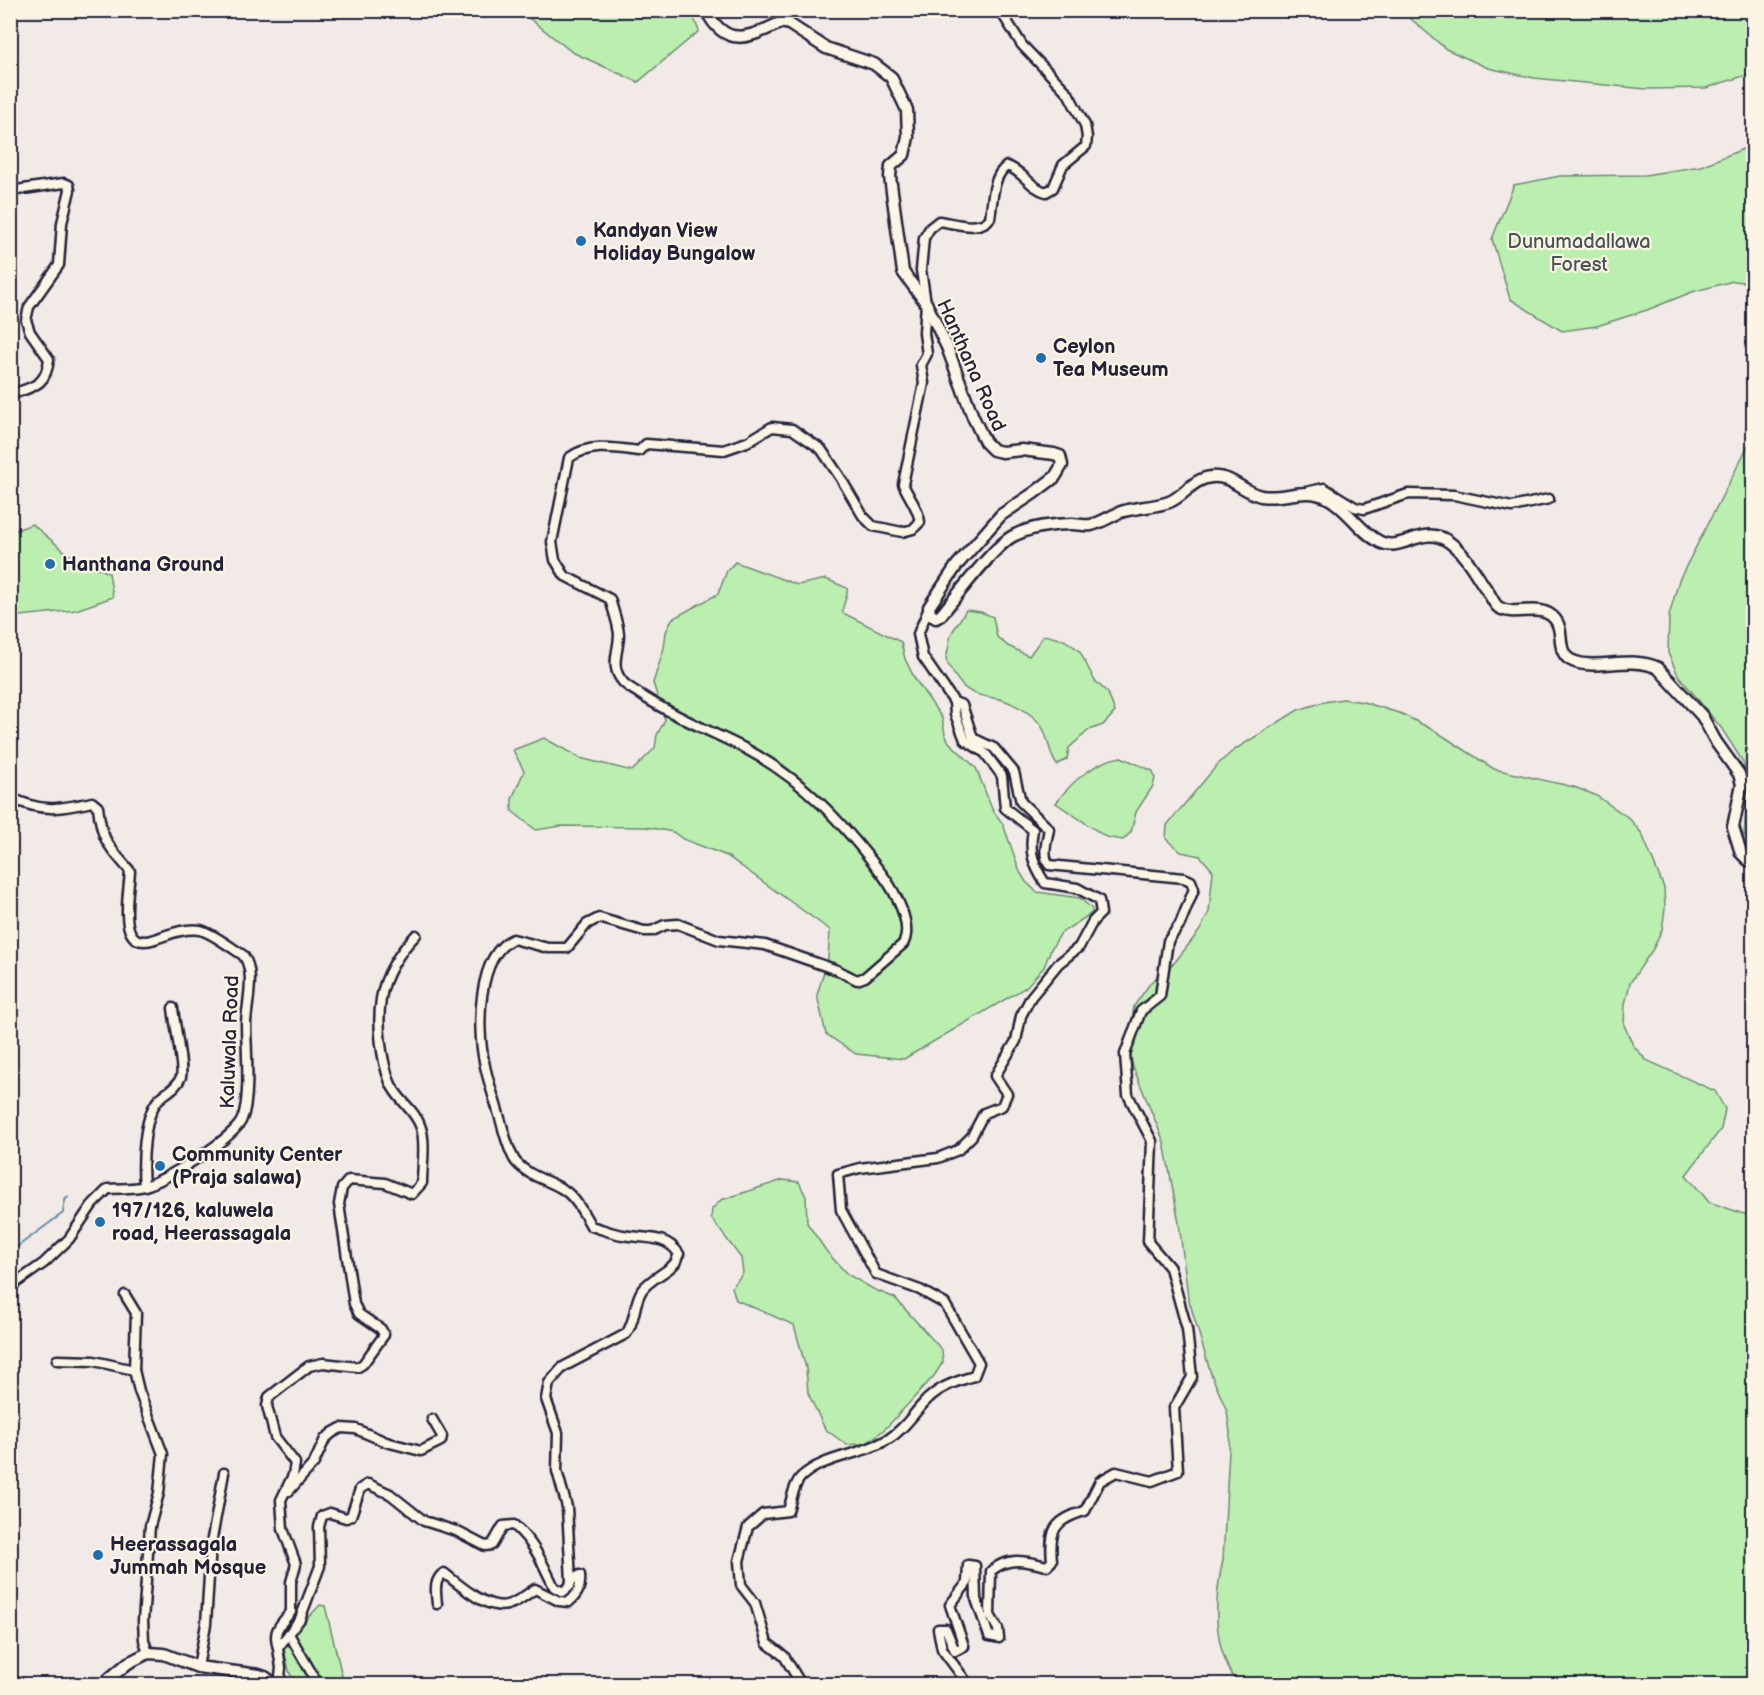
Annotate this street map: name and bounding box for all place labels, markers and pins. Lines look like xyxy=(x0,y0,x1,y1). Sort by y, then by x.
place label: Kandyan View Holiday Bungalow xyxy=(593,219,755,266)
marker: Kandyan View Holiday Bungalow xyxy=(574,234,588,248)
place label: Ceylon Tea Museum xyxy=(1053,335,1169,382)
marker: Ceylon Tea Museum xyxy=(1034,351,1048,365)
place label: Hanthana Ground xyxy=(62,553,224,577)
marker: Hanthana Ground xyxy=(43,557,57,571)
place label: Community Center (Praja salawa) xyxy=(172,1143,343,1190)
marker: Community Center (Praja salawa) xyxy=(153,1159,167,1173)
place label: 197/126, kaluwela road, Heerassagala xyxy=(112,1199,291,1246)
marker: 197/126, kaluwela road, Heerassagala xyxy=(93,1215,107,1229)
place label: Heerassagala Jummah Mosque xyxy=(110,1533,266,1580)
marker: Heerassagala Jummah Mosque xyxy=(91,1548,105,1562)

